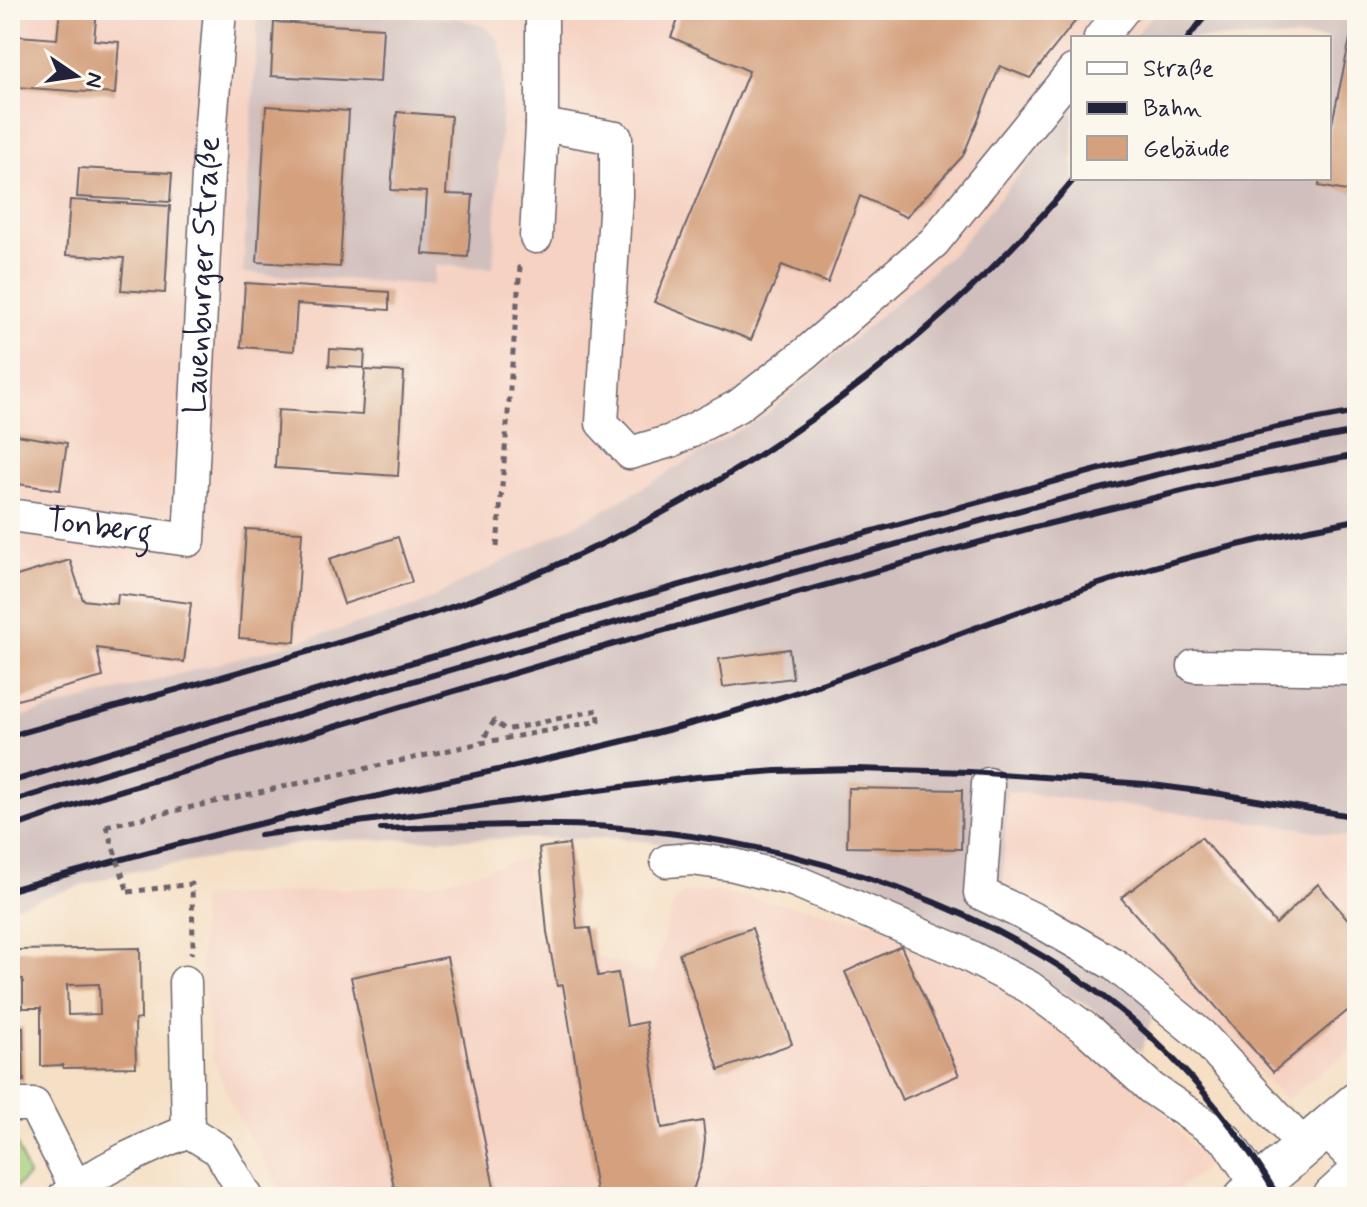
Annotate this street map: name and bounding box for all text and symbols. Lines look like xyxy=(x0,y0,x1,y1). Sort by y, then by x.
north arrow xyxy=(36,36,116,116)
legend xyxy=(1071,36,1331,180)
text: Straße xyxy=(1143,54,1214,85)
text: N xyxy=(78,70,109,90)
text: Bahn xyxy=(1143,94,1202,125)
text: Gebäude xyxy=(1143,134,1230,165)
street label: Lauenburger Straße xyxy=(175,135,231,415)
street label: Tonberg xyxy=(43,499,155,559)

